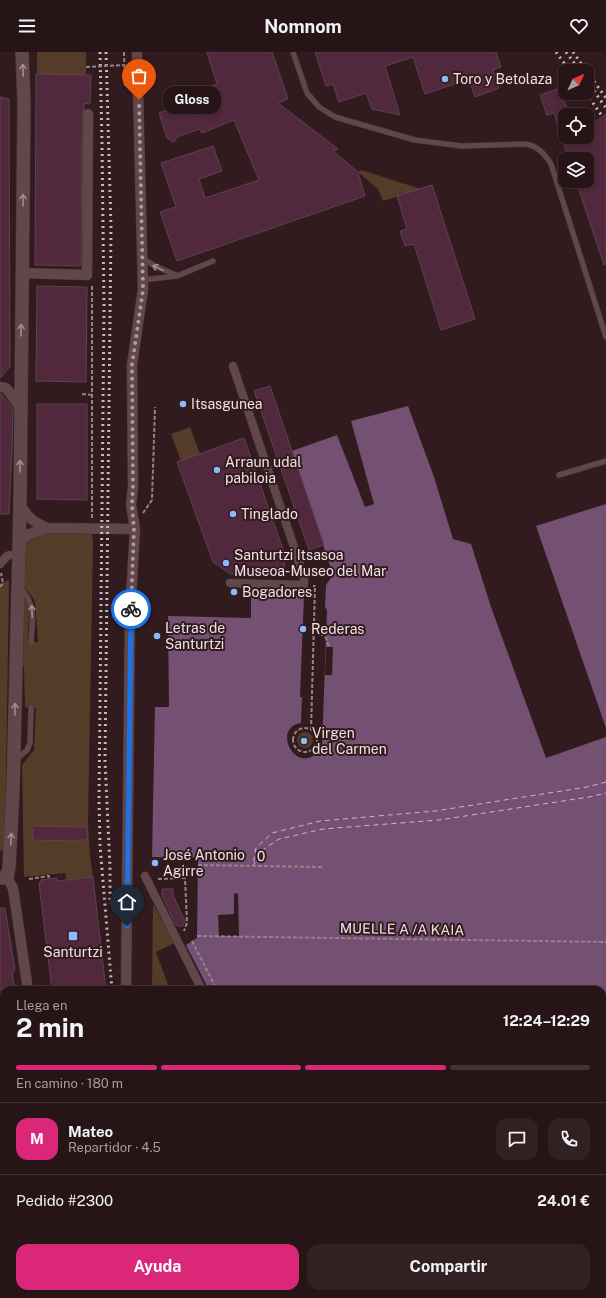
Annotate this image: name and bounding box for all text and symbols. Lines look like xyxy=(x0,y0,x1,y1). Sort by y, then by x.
icon: menu xyxy=(16,15,38,37)
icon: heart xyxy=(568,15,590,37)
text: Nomnom xyxy=(264,16,342,37)
pin xyxy=(122,59,156,100)
one-way arrow xyxy=(19,64,26,77)
north arrow xyxy=(558,64,594,100)
map controls xyxy=(558,64,594,188)
icon: bag xyxy=(128,65,150,87)
place label: Toro y Betolaza xyxy=(453,71,552,87)
marker: Toro y Betolaza xyxy=(440,74,450,84)
callout: Gloss xyxy=(163,86,221,114)
text: Gloss xyxy=(175,92,209,107)
button: locate xyxy=(558,108,594,144)
button: layers xyxy=(558,152,594,188)
one-way arrow xyxy=(19,194,27,207)
one-way arrow xyxy=(153,264,165,271)
one-way arrow xyxy=(18,324,25,337)
place label: Itsasgunea xyxy=(191,396,263,412)
marker: Itsasgunea xyxy=(178,399,188,409)
place label: Arraun udal pabiloia xyxy=(225,454,302,486)
one-way arrow xyxy=(16,460,24,473)
marker: Arraun udal pabiloia xyxy=(212,465,222,475)
place label: Tinglado xyxy=(241,506,298,522)
marker: Tinglado xyxy=(228,509,238,519)
place label: Santurtzi Itsasoa Museoa-Museo del Mar xyxy=(234,547,386,579)
marker: Santurtzi Itsasoa Museoa-Museo del Mar xyxy=(221,558,231,568)
place label: Bogadores xyxy=(242,584,312,600)
marker: Bogadores xyxy=(229,587,239,597)
courier xyxy=(111,589,151,629)
icon: bike xyxy=(120,598,142,620)
one-way arrow xyxy=(28,605,35,618)
place label: Letras de Santurtzi xyxy=(165,620,225,652)
place label: Rederas xyxy=(311,621,364,637)
marker: Rederas xyxy=(298,624,308,634)
marker: Letras de Santurtzi xyxy=(152,631,162,641)
one-way arrow xyxy=(11,703,19,716)
place label: Virgen del Carmen xyxy=(312,725,387,757)
marker: Virgen del Carmen xyxy=(299,736,309,746)
one-way arrow xyxy=(7,833,14,846)
place label: José Antonio Agirre xyxy=(163,847,245,879)
street label: 0 xyxy=(257,848,265,864)
marker: José Antonio Agirre xyxy=(150,858,160,868)
pin xyxy=(110,885,144,926)
icon: home xyxy=(116,891,138,913)
street label: MUELLE A /A KAIA xyxy=(340,920,464,938)
marker: Santurtzi xyxy=(67,930,79,942)
place label: Santurtzi xyxy=(43,944,103,960)
text: Llega en xyxy=(16,998,67,1013)
text: 2 min xyxy=(16,1012,84,1043)
text: 12:24–12:29 xyxy=(503,1012,590,1029)
text: En camino · 180 m xyxy=(16,1076,123,1091)
button: chat xyxy=(496,1118,538,1160)
button: phone xyxy=(548,1118,590,1160)
text: Mateo xyxy=(68,1123,113,1140)
text: M xyxy=(30,1130,44,1147)
text: Repartidor · 4.5 xyxy=(68,1140,161,1155)
text: Pedido #2300 xyxy=(16,1192,113,1209)
text: 24.01 € xyxy=(537,1192,590,1209)
button: Ayuda xyxy=(16,1244,299,1290)
button: Compartir xyxy=(307,1244,590,1290)

